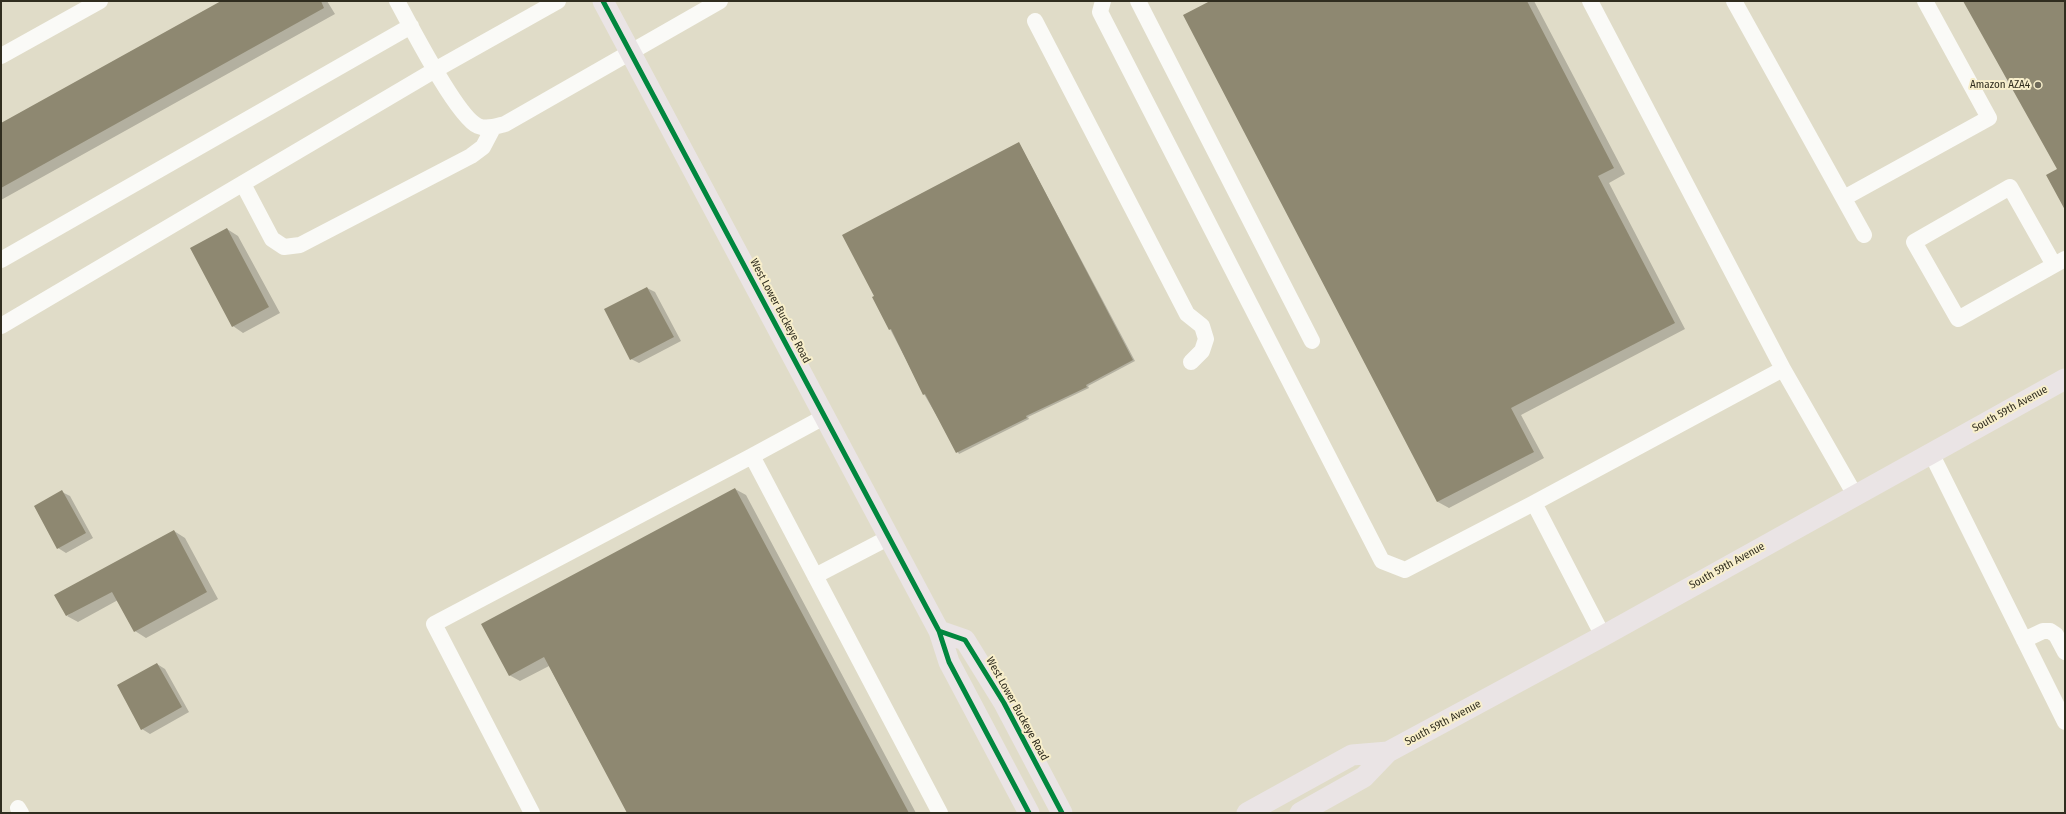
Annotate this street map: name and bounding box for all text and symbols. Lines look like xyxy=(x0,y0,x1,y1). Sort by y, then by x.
place label: Amazon AZA4 xyxy=(1970,78,2030,92)
marker: Amazon AZA4 xyxy=(2033,80,2043,90)
street label: West Lower Buckeye Road xyxy=(747,256,813,366)
street label: South 59th Avenue xyxy=(1970,383,2050,435)
street label: South 59th Avenue xyxy=(1687,540,1767,592)
street label: West Lower Buckeye Road xyxy=(983,655,1051,763)
street label: South 59th Avenue xyxy=(1403,697,1483,749)

